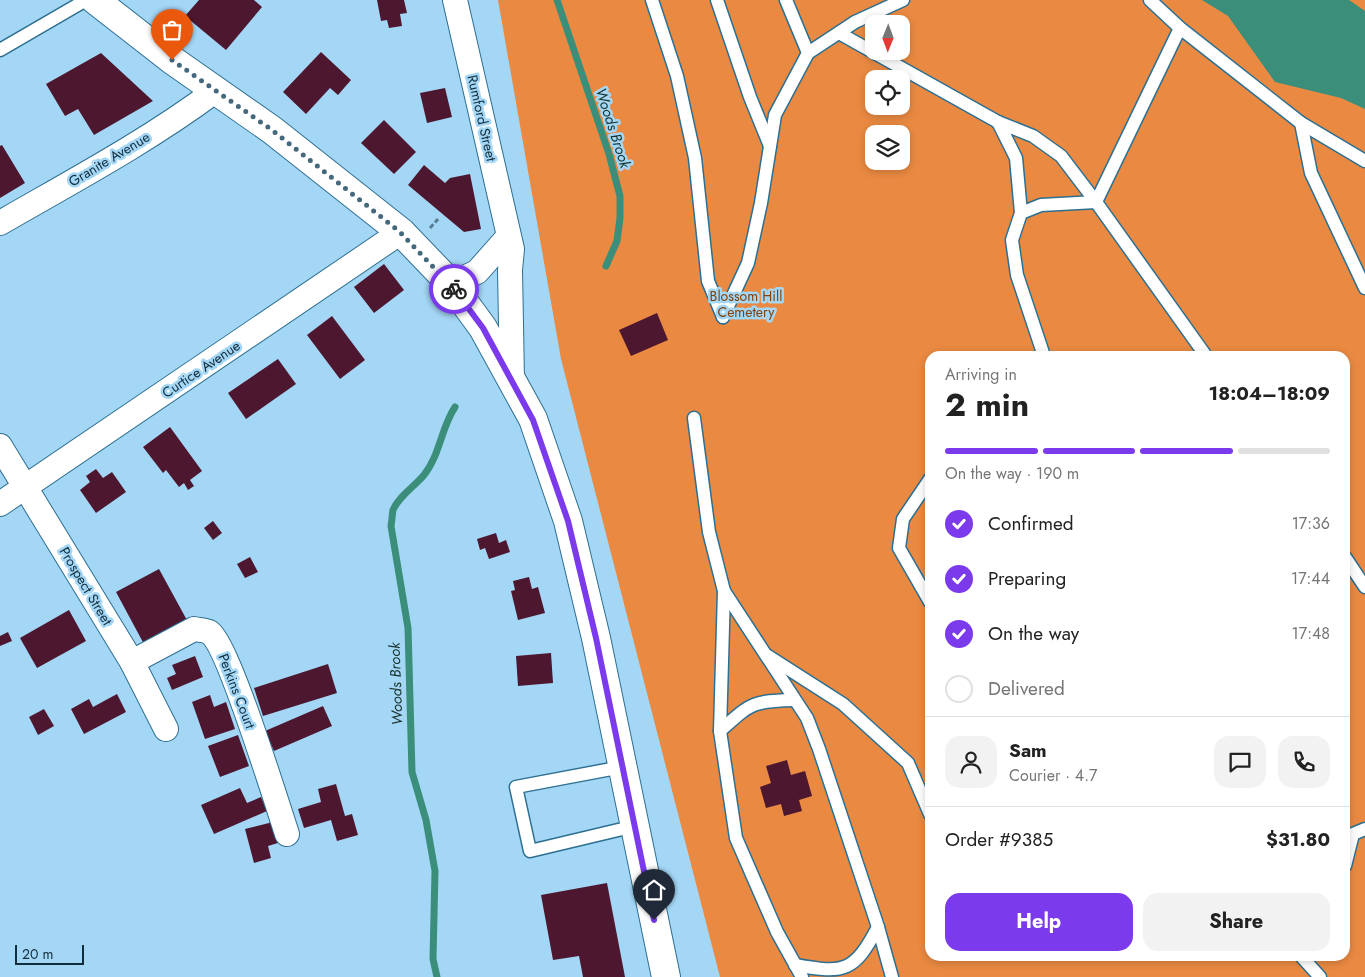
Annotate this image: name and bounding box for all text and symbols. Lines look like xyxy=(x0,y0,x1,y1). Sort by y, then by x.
pin xyxy=(151,9,193,60)
north arrow xyxy=(865,15,910,60)
map controls xyxy=(865,15,910,170)
icon: bag xyxy=(158,16,186,44)
button: locate xyxy=(865,70,910,115)
street label: Rumford Street xyxy=(462,73,502,164)
water label: Woods Brook xyxy=(590,85,636,171)
button: layers xyxy=(865,125,910,170)
street label: Granite Avenue xyxy=(65,127,153,191)
courier xyxy=(429,264,479,314)
icon: bike xyxy=(440,275,468,303)
park label: Blossom Hill Cemetery xyxy=(710,286,782,322)
street label: Curtice Avenue xyxy=(158,335,244,403)
text: Arriving in xyxy=(945,363,1017,386)
text: 18:04–18:09 xyxy=(1209,380,1330,407)
text: 2 min xyxy=(945,382,1029,428)
text: On the way · 190 m xyxy=(945,462,1079,485)
icon: check xyxy=(945,510,973,538)
text: Confirmed xyxy=(988,510,1074,537)
text: 17:36 xyxy=(1292,512,1330,535)
street label: Prospect Street xyxy=(55,543,118,629)
icon: check xyxy=(945,565,973,593)
text: Preparing xyxy=(988,565,1066,592)
text: 17:44 xyxy=(1291,567,1330,590)
icon: check xyxy=(945,620,973,648)
text: On the way xyxy=(988,620,1079,647)
text: 17:48 xyxy=(1292,622,1330,645)
water label: Woods Brook xyxy=(384,642,408,726)
street label: Perkins Court xyxy=(214,651,261,732)
text: Delivered xyxy=(988,675,1065,702)
button: person xyxy=(945,736,997,788)
button: chat xyxy=(1214,736,1266,788)
button: phone xyxy=(1278,736,1330,788)
text: Sam xyxy=(1009,737,1047,764)
text: Courier · 4.7 xyxy=(1009,764,1097,787)
text: Order #9385 xyxy=(945,826,1053,853)
text: $31.80 xyxy=(1266,826,1330,853)
pin xyxy=(633,869,675,920)
icon: home xyxy=(640,876,668,904)
button: Help xyxy=(945,893,1133,951)
button: Share xyxy=(1143,893,1330,951)
scale bar xyxy=(15,942,84,965)
text: 20 m xyxy=(22,944,54,964)

